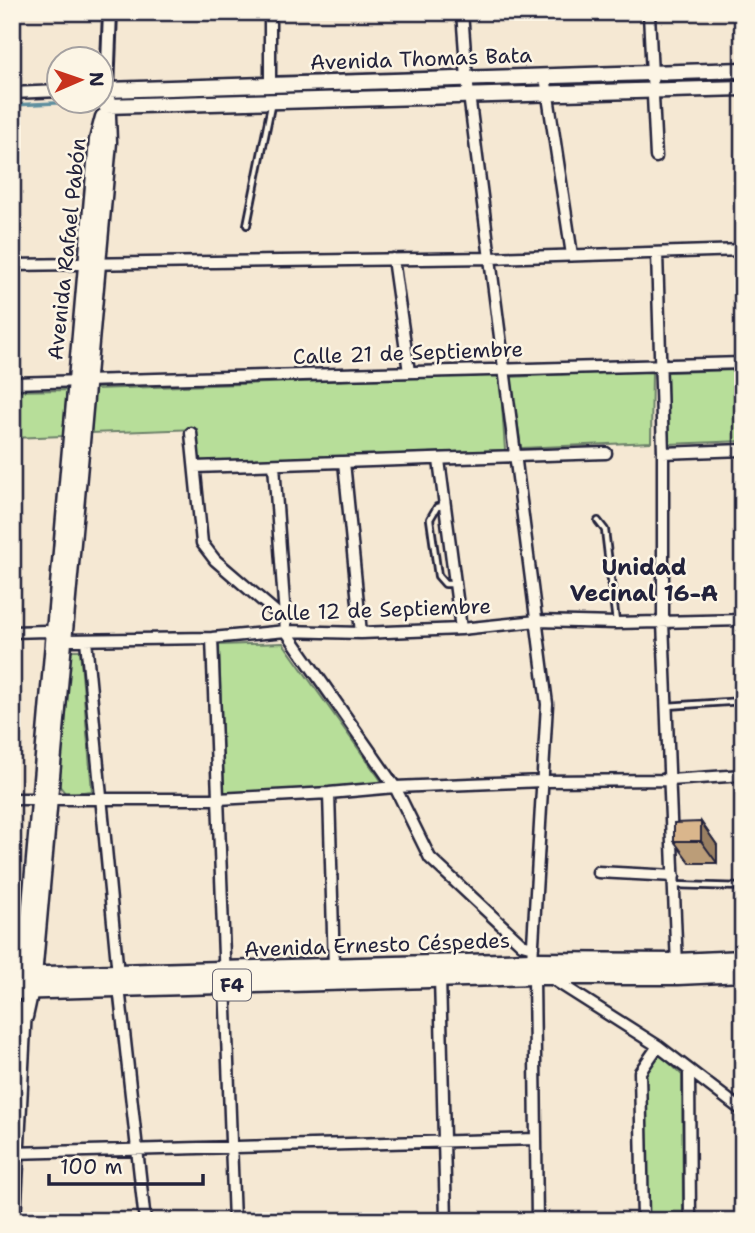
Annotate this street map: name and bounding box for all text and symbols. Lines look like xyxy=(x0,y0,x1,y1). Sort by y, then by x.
street label: Avenida Thomas Bata xyxy=(309,41,533,77)
north arrow xyxy=(46,46,116,116)
text: N xyxy=(84,71,109,87)
street label: Avenida Rafael Pabón xyxy=(41,136,93,361)
street label: Calle 21 de Septiembre xyxy=(292,335,524,371)
district label: Unidad Vecinal 16-A xyxy=(570,552,718,608)
street label: Calle 12 de Septiembre xyxy=(260,592,492,628)
street label: Avenida Ernesto Céspedes xyxy=(243,926,511,964)
road number: F4 xyxy=(213,970,251,1001)
scale bar xyxy=(49,1142,203,1186)
text: 100 m xyxy=(60,1153,123,1181)

